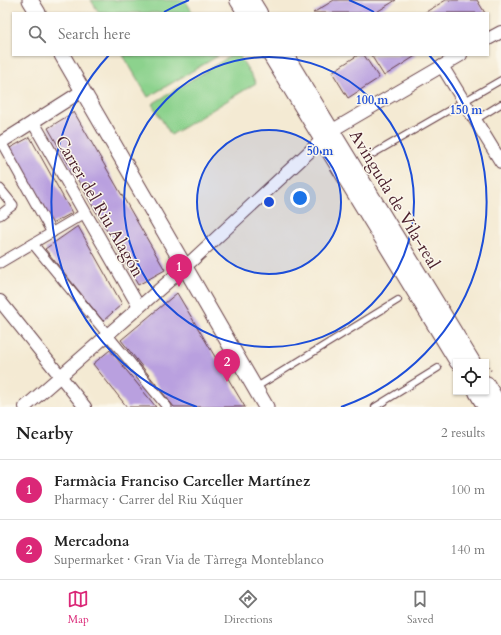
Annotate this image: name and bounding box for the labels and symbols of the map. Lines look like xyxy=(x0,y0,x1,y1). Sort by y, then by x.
text: 100 m xyxy=(356,92,389,108)
text: 150 m xyxy=(450,102,483,118)
street label: Avinguda de Vila-real xyxy=(344,125,446,274)
street label: Carrer del Riu Alagón xyxy=(50,131,150,281)
text: 50 m xyxy=(307,143,334,159)
your location xyxy=(290,188,310,208)
centre of rings xyxy=(262,195,276,209)
pin: 1 xyxy=(166,254,192,287)
pin: 2 xyxy=(214,349,240,382)

